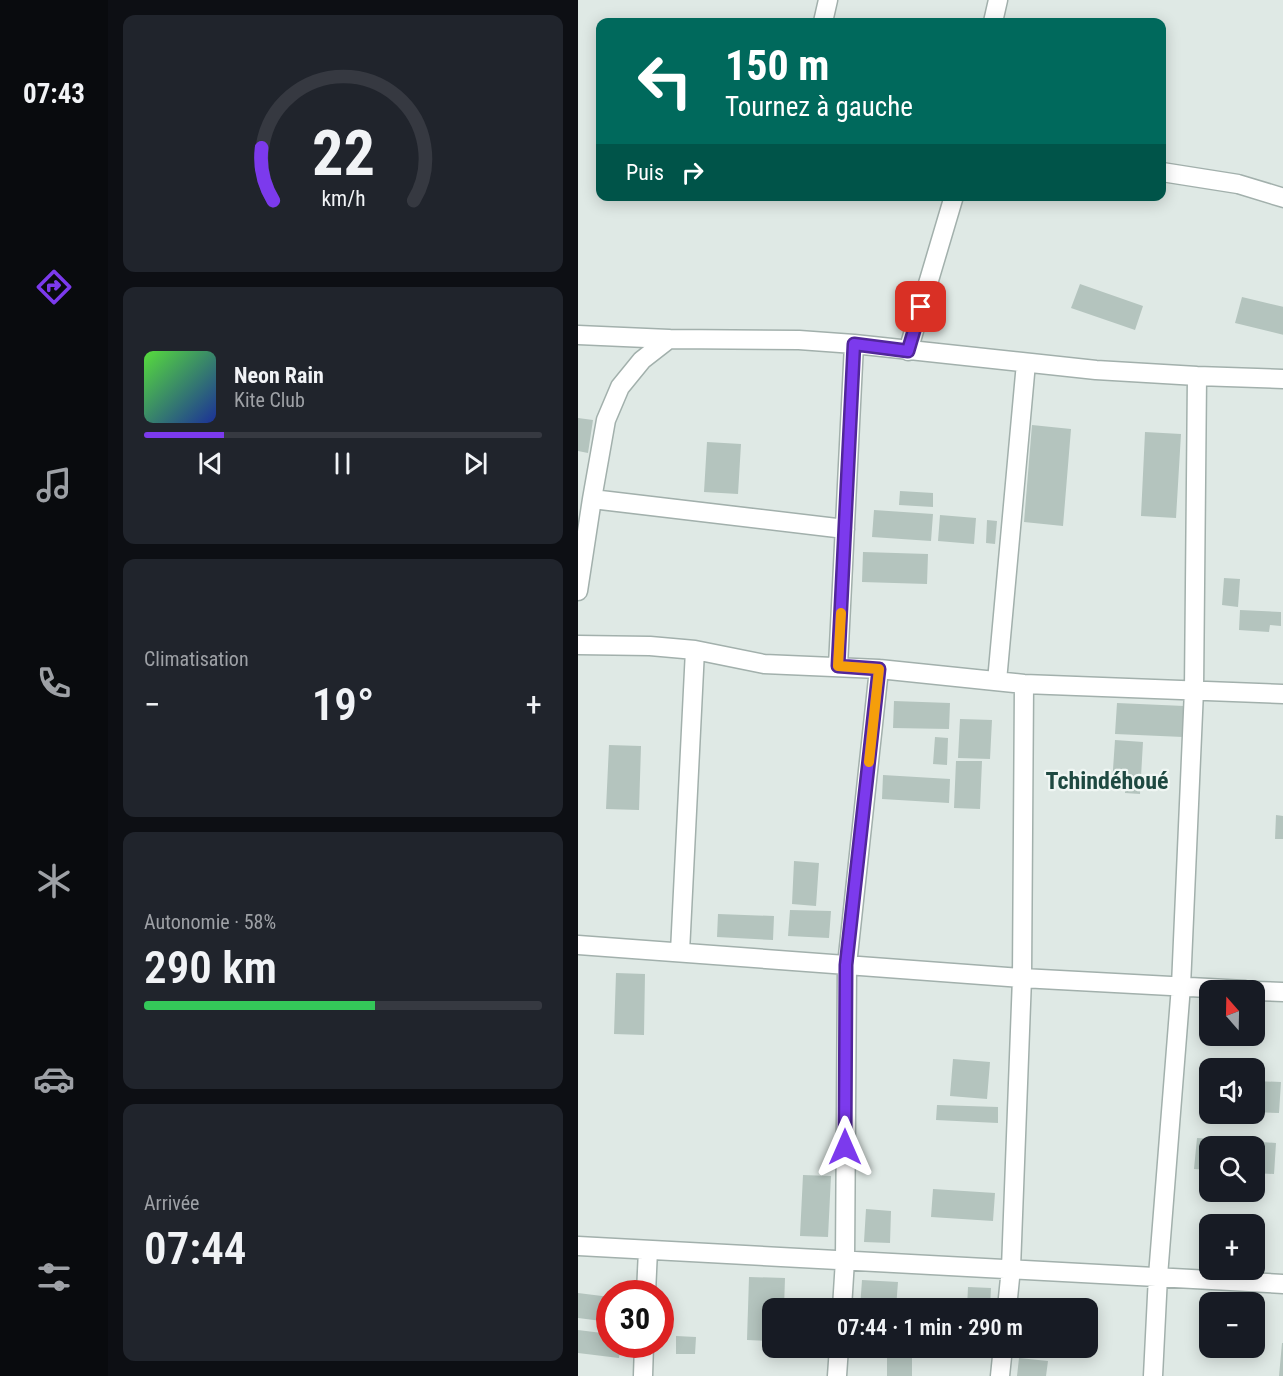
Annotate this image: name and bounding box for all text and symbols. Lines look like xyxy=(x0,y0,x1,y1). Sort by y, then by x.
text: 150 m xyxy=(725,41,830,90)
icon: left xyxy=(626,42,704,120)
text: 07:43 xyxy=(23,78,85,110)
text: Tournez à gauche xyxy=(725,91,913,123)
text: 22 xyxy=(311,117,375,190)
icon: right xyxy=(676,156,709,189)
text: Puis xyxy=(626,160,664,185)
text: km/h xyxy=(321,186,365,211)
icon: directions xyxy=(33,266,75,308)
pin xyxy=(895,281,946,332)
icon: arrive xyxy=(904,290,937,323)
text: Neon Rain xyxy=(234,363,324,388)
text: Kite Club xyxy=(234,388,305,412)
icon: previous xyxy=(194,447,227,480)
icon: pause xyxy=(326,447,359,480)
icon: next xyxy=(459,447,492,480)
icon: music xyxy=(33,464,75,506)
text: Climatisation xyxy=(144,647,249,671)
icon: phone xyxy=(33,662,75,704)
text: 19° xyxy=(312,678,374,731)
text: − xyxy=(144,685,161,724)
text: + xyxy=(526,685,542,724)
district label: Tchindéhoué xyxy=(1045,767,1169,795)
icon: climate xyxy=(33,860,75,902)
text: Autonomie · 58% xyxy=(144,910,276,934)
text: 290 km xyxy=(144,941,277,994)
north arrow xyxy=(1199,980,1265,1046)
map controls xyxy=(1199,980,1265,1358)
icon: car xyxy=(33,1058,75,1100)
button: sound xyxy=(1199,1058,1265,1124)
position arrow xyxy=(813,1115,877,1179)
button: search xyxy=(1199,1136,1265,1202)
text: Arrivée xyxy=(144,1191,200,1215)
button: + xyxy=(1199,1214,1265,1280)
text: 07:44 xyxy=(144,1222,246,1275)
icon: filters xyxy=(33,1256,75,1298)
speed limit sign: 30 xyxy=(596,1280,674,1358)
button: − xyxy=(1199,1292,1265,1358)
text: 07:44 · 1 min · 290 m xyxy=(837,1315,1023,1340)

